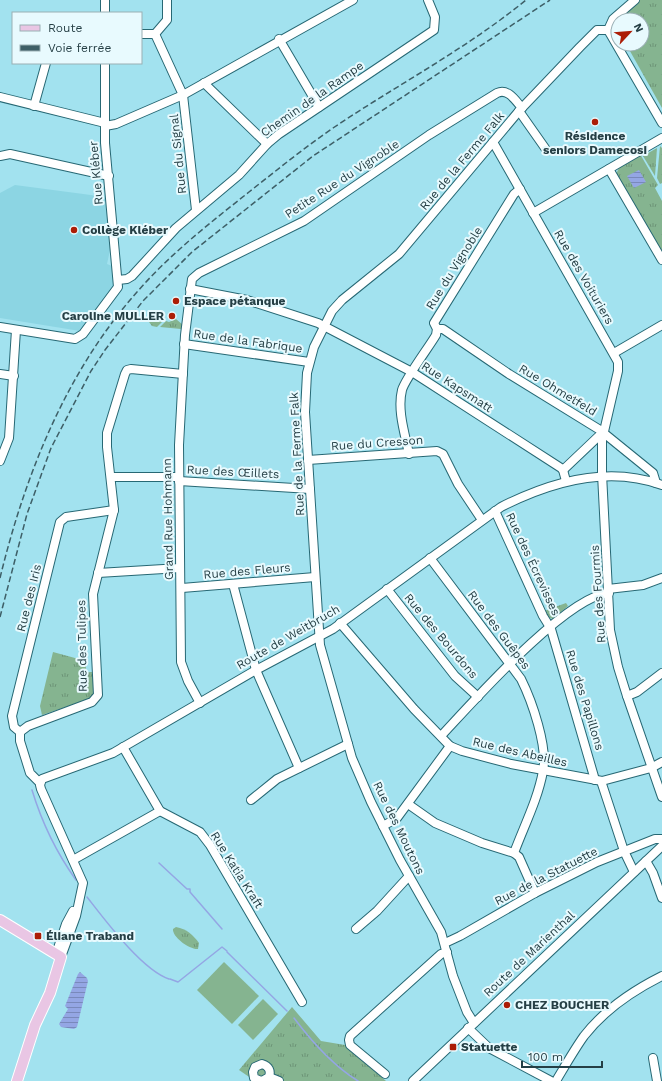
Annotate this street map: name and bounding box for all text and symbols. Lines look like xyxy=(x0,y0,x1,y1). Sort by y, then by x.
legend xyxy=(12,12,142,64)
north arrow xyxy=(610,12,650,52)
text: Route xyxy=(48,21,82,35)
text: N xyxy=(631,21,646,34)
text: Voie ferrée xyxy=(48,41,111,55)
street label: Chemin de la Rampe xyxy=(258,58,366,140)
street label: Rue de la Ferme Falk xyxy=(417,109,507,213)
street label: Rue du Signal xyxy=(167,113,189,195)
marker: Résidence seniors Damecosi xyxy=(590,117,600,127)
place label: Résidence seniors Damecosi xyxy=(543,129,647,157)
street label: Petite Rue du Vignoble xyxy=(282,137,402,221)
street label: Rue Kléber xyxy=(86,140,106,206)
place label: Collège Kléber xyxy=(82,223,169,237)
street label: Rue du Vignoble xyxy=(423,224,485,312)
marker: Collège Kléber xyxy=(69,225,79,235)
street label: Rue des Voituriers xyxy=(551,227,617,327)
place label: Espace pétanque xyxy=(184,294,286,308)
marker: Espace pétanque xyxy=(171,296,181,306)
place label: Caroline MULLER xyxy=(62,309,165,323)
marker: Caroline MULLER xyxy=(167,311,177,321)
street label: Rue de la Fabrique xyxy=(193,326,304,356)
street label: Rue Kapsmatt xyxy=(419,359,495,415)
street label: Rue Ohmetfeld xyxy=(517,361,599,419)
street label: Rue de la Ferme Falk xyxy=(287,392,307,516)
street label: Rue du Cresson xyxy=(330,433,424,453)
street label: Grand Rue Hohmann xyxy=(160,458,176,580)
street label: Rue des Œillets xyxy=(186,463,280,481)
street label: Rue des Écrevisses xyxy=(503,510,563,618)
street label: Rue des Fourmis xyxy=(588,545,608,643)
street label: Rue des Fleurs xyxy=(203,560,291,582)
street label: Rue des Iris xyxy=(14,563,44,633)
street label: Rue des Guêpes xyxy=(465,588,533,672)
street label: Rue des Bourdons xyxy=(401,591,481,681)
street label: Rue des Tulipes xyxy=(74,600,90,692)
street label: Route de Weitbruch xyxy=(234,602,342,672)
street label: Rue des Papillons xyxy=(563,648,607,752)
street label: Rue des Abeilles xyxy=(471,734,569,770)
street label: Rue des Moutons xyxy=(370,779,428,877)
street label: Rue Katia Kraft xyxy=(208,829,266,911)
street label: Rue de la Statuette xyxy=(492,844,600,908)
street label: Route de Marienthal xyxy=(481,908,578,1000)
place label: Éliane Traband xyxy=(46,929,134,943)
marker: Éliane Traband xyxy=(33,931,43,941)
place label: CHEZ BOUCHER xyxy=(515,998,610,1012)
marker: CHEZ BOUCHER xyxy=(502,1000,512,1010)
place label: Statuette xyxy=(461,1040,517,1054)
marker: Statuette xyxy=(448,1042,458,1052)
scale bar xyxy=(522,1043,602,1069)
text: 100 m xyxy=(528,1050,563,1064)

